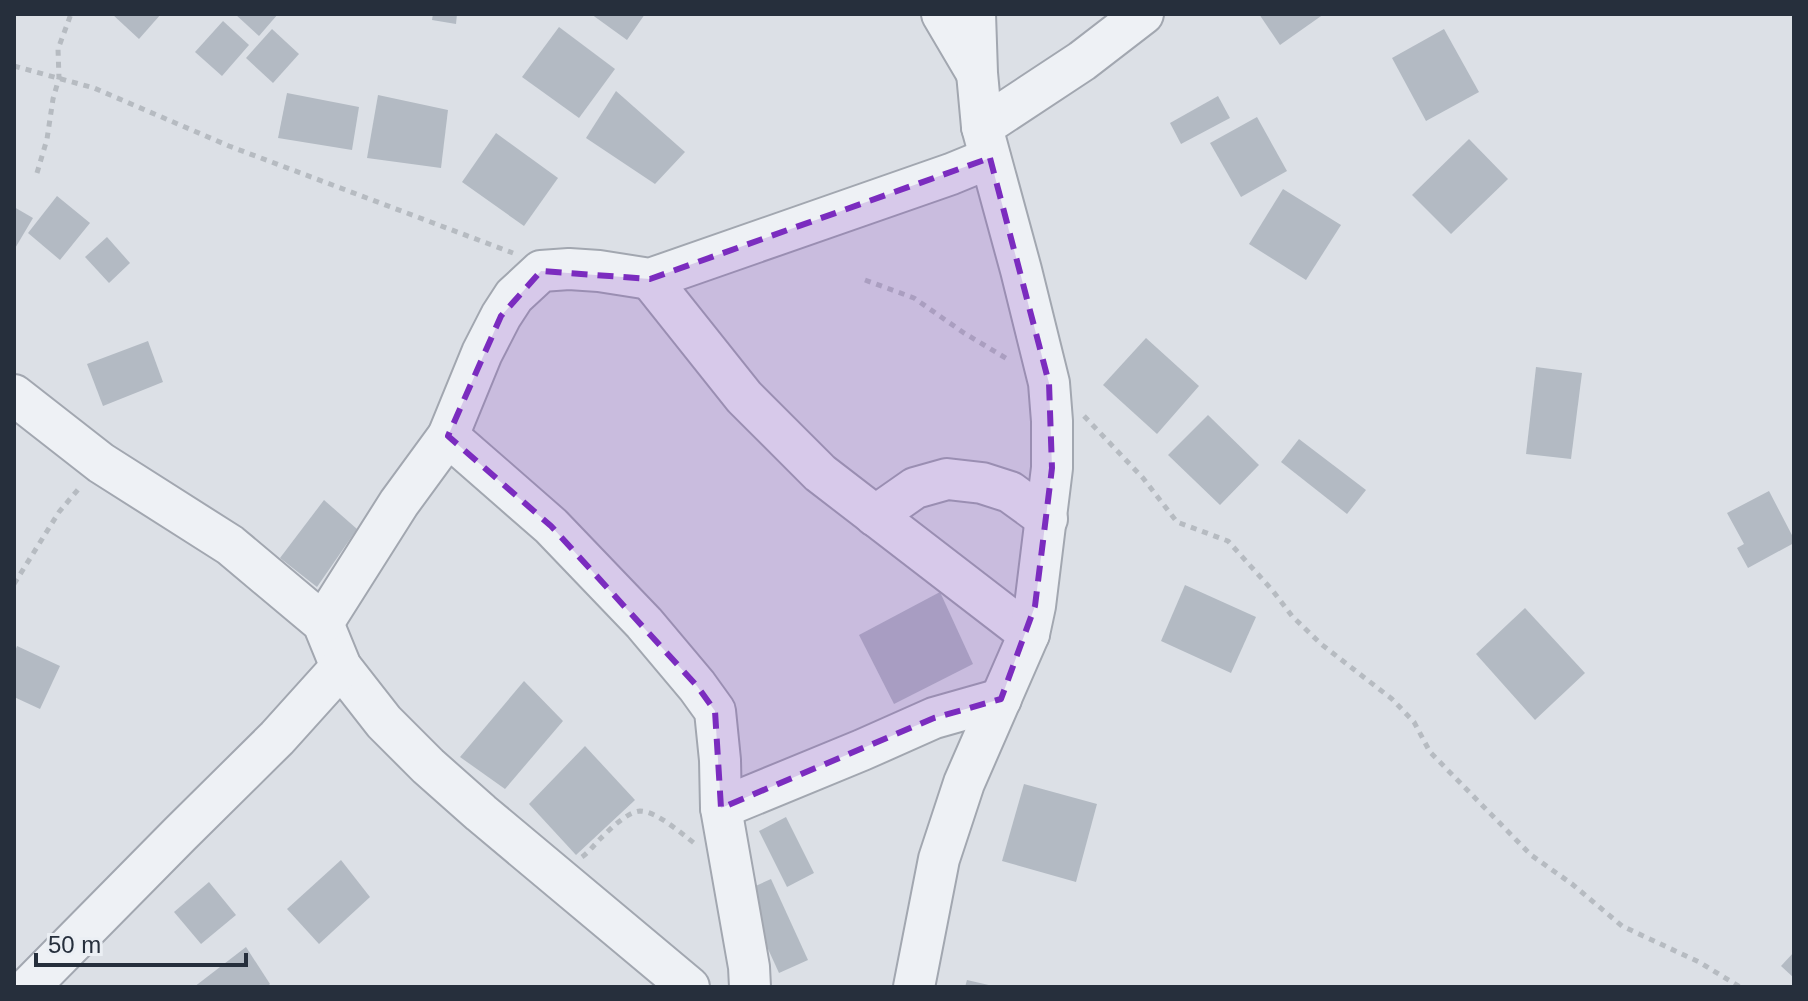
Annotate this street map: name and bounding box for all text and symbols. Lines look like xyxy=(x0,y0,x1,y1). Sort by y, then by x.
scale bar xyxy=(36,917,246,967)
text: 50 m xyxy=(48,931,101,958)

